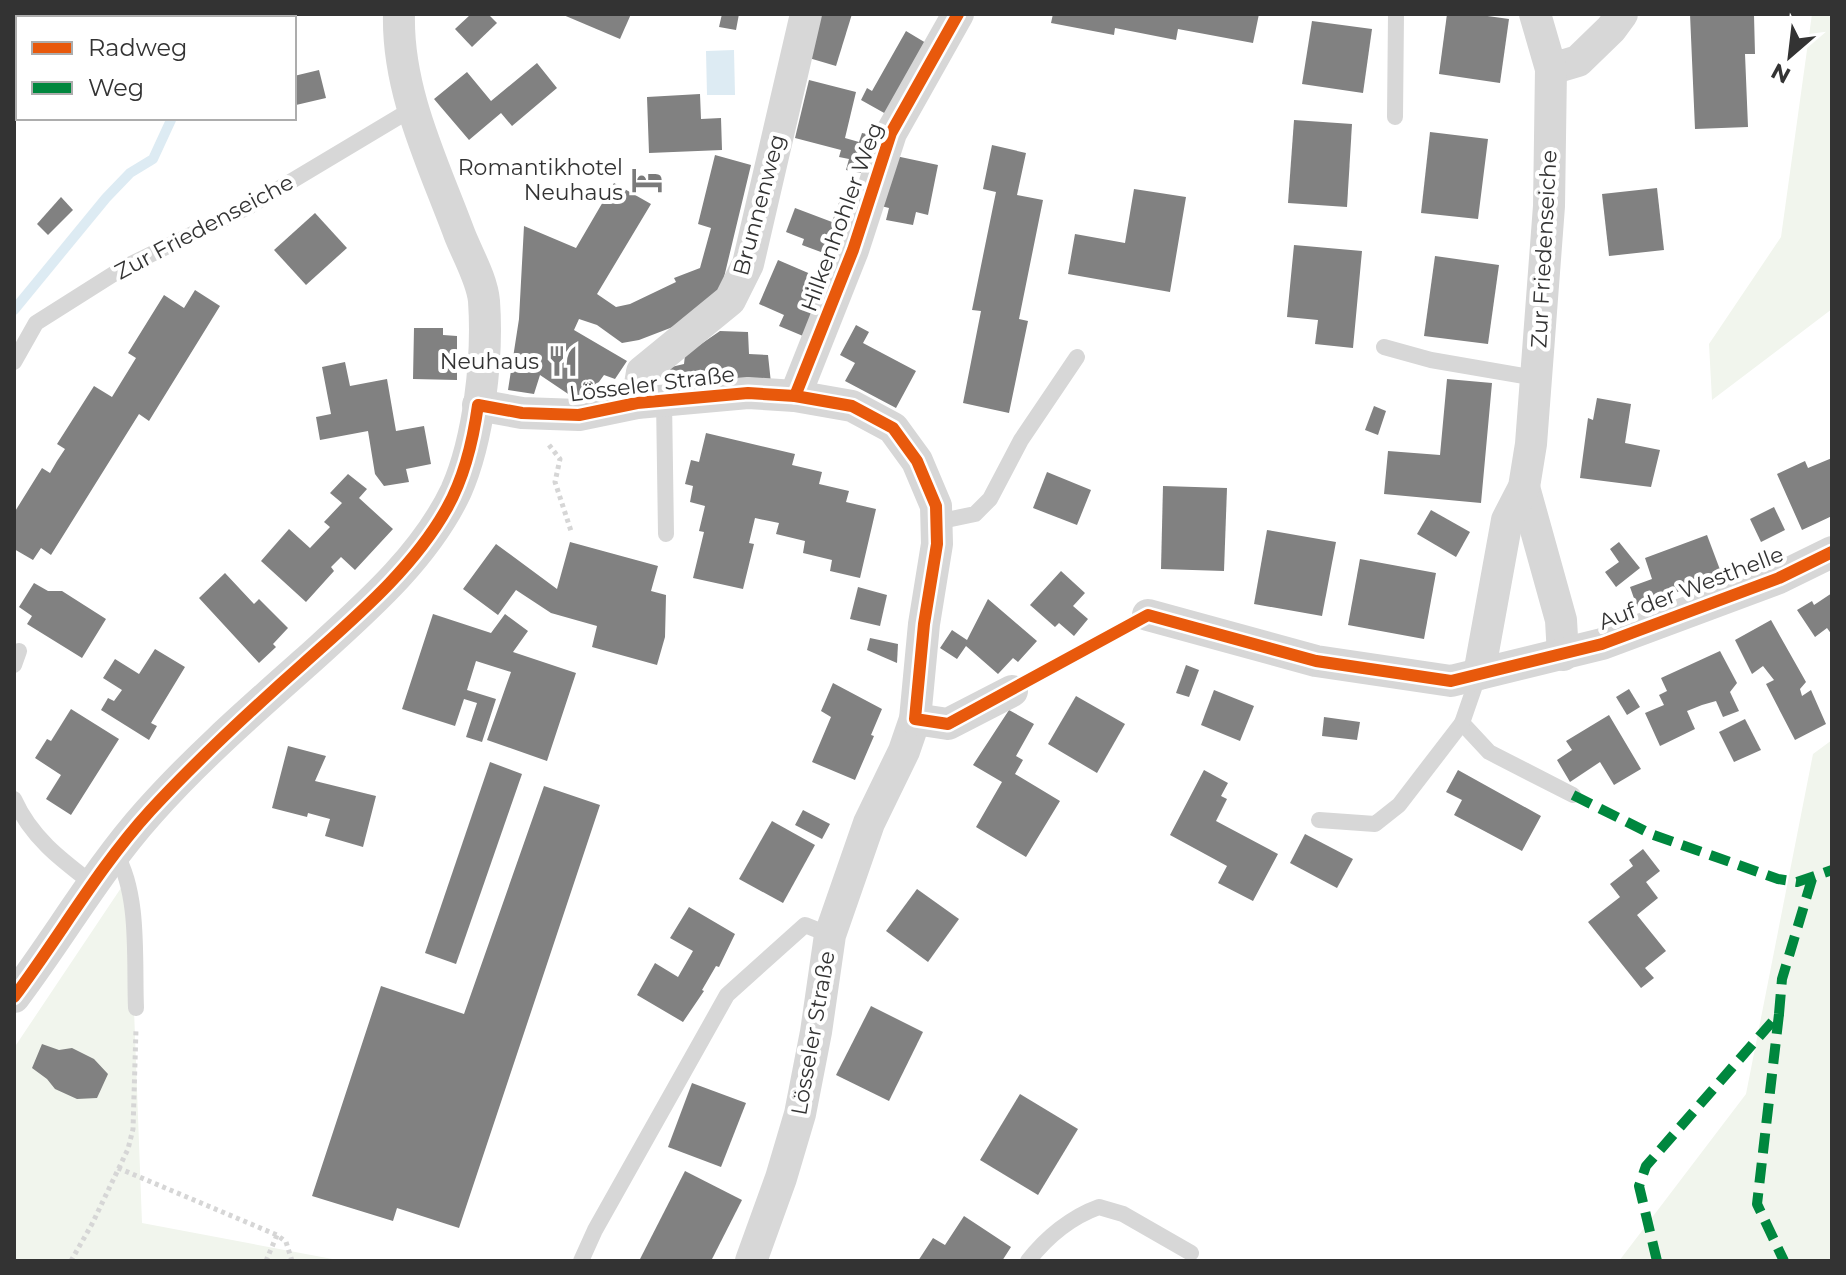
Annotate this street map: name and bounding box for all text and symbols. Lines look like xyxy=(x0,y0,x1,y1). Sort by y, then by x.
legend xyxy=(16,16,296,120)
north arrow xyxy=(1750,16,1830,96)
text: Radweg xyxy=(88,33,187,62)
text: N xyxy=(1767,57,1795,89)
text: Weg xyxy=(88,73,144,102)
street label: Hilkenhohler Weg xyxy=(795,119,889,315)
street label: Brunnenweg xyxy=(727,131,791,279)
street label: Zur Friedenseiche xyxy=(1525,149,1563,349)
place label: Romantikhotel Neuhaus xyxy=(458,154,623,206)
hotel icon: Romantikhotel Neuhaus xyxy=(630,163,664,197)
street label: Zur Friedenseiche xyxy=(110,168,298,286)
restaurant icon: Neuhaus xyxy=(546,344,580,378)
place label: Neuhaus xyxy=(440,348,539,375)
street label: Lösseler Straße xyxy=(568,360,736,408)
street label: Auf der Westhelle xyxy=(1595,540,1787,636)
street label: Lösseler Straße xyxy=(785,949,841,1117)

